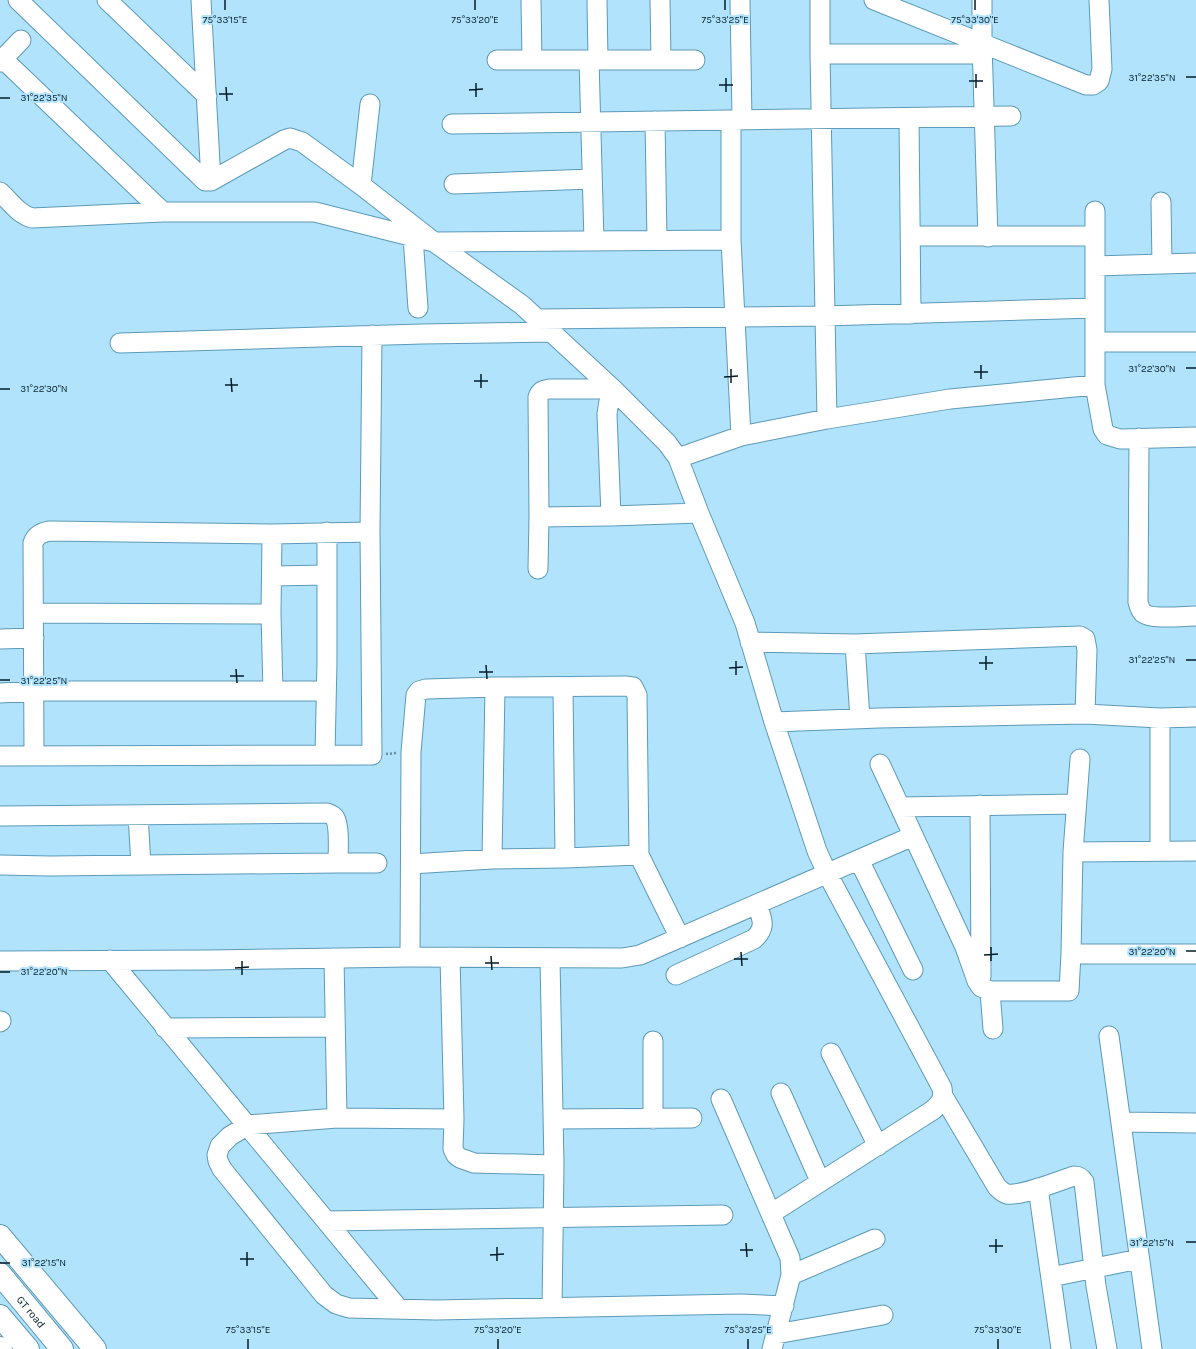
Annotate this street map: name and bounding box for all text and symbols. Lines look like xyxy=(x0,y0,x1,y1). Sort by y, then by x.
text: 75°33'15"E xyxy=(203,14,247,26)
text: 75°33'20"E xyxy=(451,14,499,26)
text: 75°33'25"E xyxy=(701,14,749,26)
text: 75°33'30"E xyxy=(951,14,999,26)
text: 31°22'35"N xyxy=(1129,72,1176,84)
text: 31°22'35"N xyxy=(21,92,68,104)
text: 31°22'30"N xyxy=(1128,363,1176,375)
text: 31°22'30"N xyxy=(20,383,68,395)
text: 31°22'25"N xyxy=(1129,654,1175,666)
text: 31°22'25"N xyxy=(21,675,67,687)
text: 31°22'20"N xyxy=(1128,946,1176,958)
text: 31°22'20"N xyxy=(20,966,68,978)
text: 31°22'15"N xyxy=(1130,1237,1174,1249)
text: 31°22'15"N xyxy=(22,1257,66,1269)
street label: GT road xyxy=(14,1293,48,1330)
text: 75°33'15"E xyxy=(226,1324,270,1336)
text: 75°33'20"E xyxy=(474,1324,522,1336)
text: 75°33'25"E xyxy=(724,1324,772,1336)
text: 75°33'30"E xyxy=(974,1324,1022,1336)

